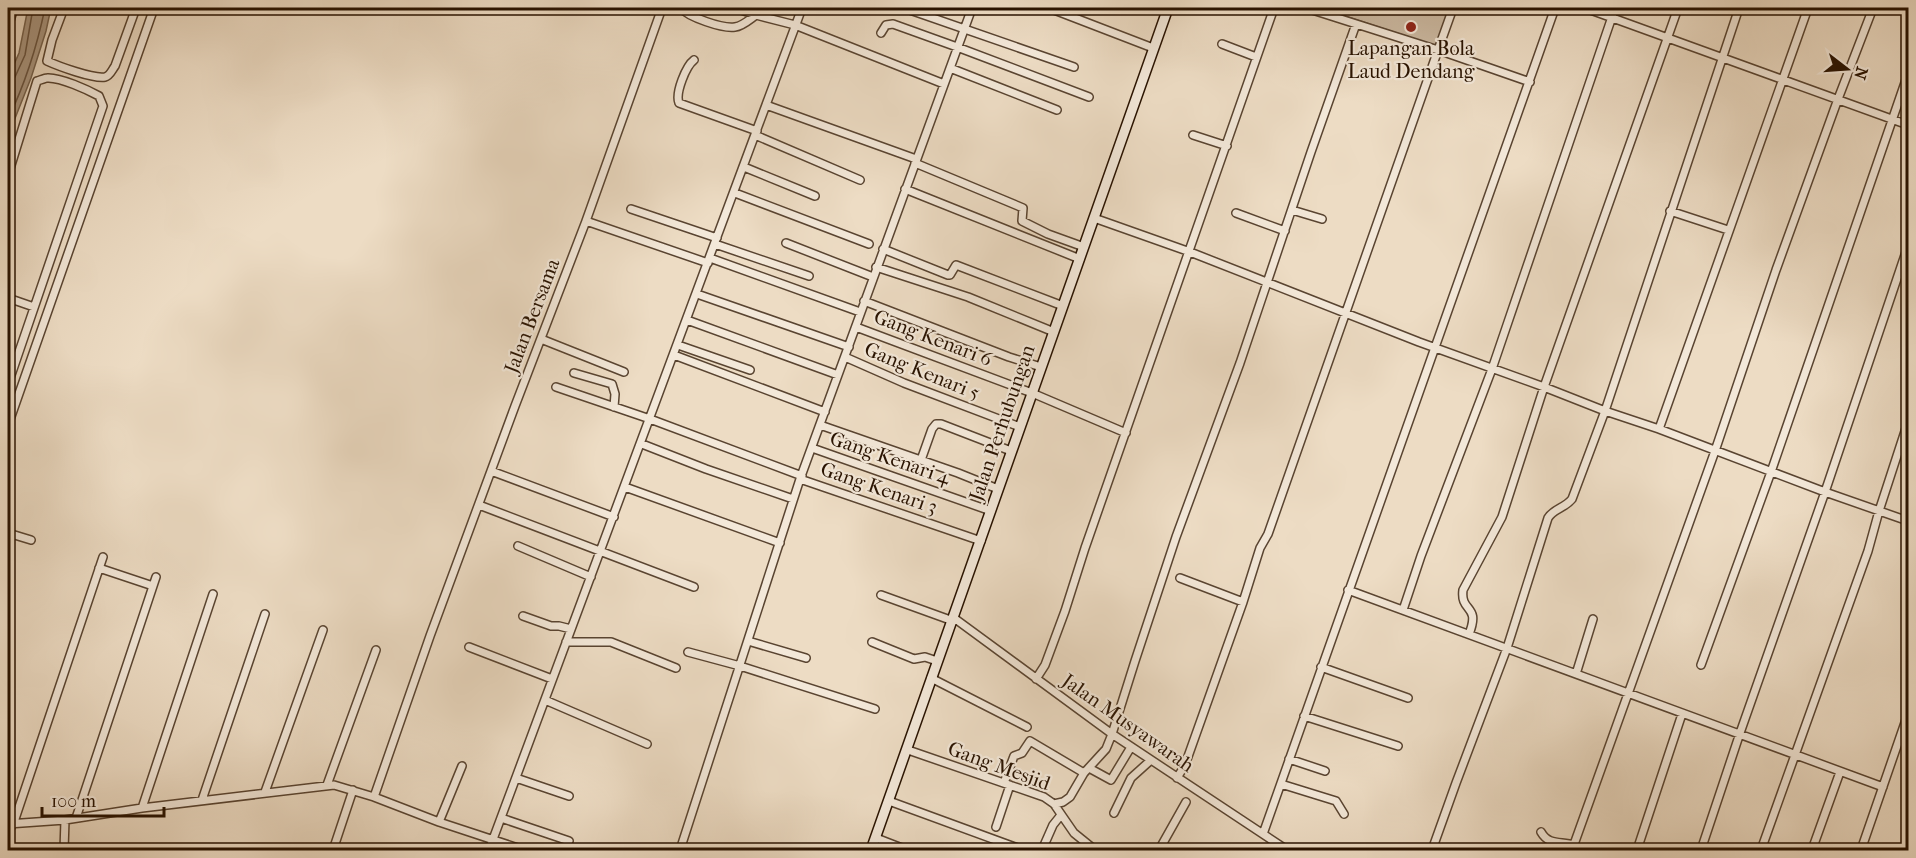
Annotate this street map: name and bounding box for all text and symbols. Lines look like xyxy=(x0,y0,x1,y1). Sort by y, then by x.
marker: Lapangan Bola Laud Dendang xyxy=(1404,20,1418,34)
place label: Lapangan Bola Laud Dendang xyxy=(1348,37,1475,83)
north arrow xyxy=(1817,39,1877,99)
text: N xyxy=(1850,65,1872,83)
street label: Jalan Bersama xyxy=(499,255,565,378)
street label: Gang Kenari 6 xyxy=(871,305,995,371)
street label: Gang Kenari 5 xyxy=(861,337,983,405)
street label: Jalan Perhubungan xyxy=(964,341,1040,506)
street label: Gang Kenari 4 xyxy=(827,427,954,490)
street label: Gang Kenari 3 xyxy=(818,457,940,519)
street label: Jalan Musyawarah xyxy=(1056,668,1199,778)
street label: Gang Mesjid xyxy=(945,737,1054,796)
scale bar xyxy=(42,780,164,818)
text: 100 m xyxy=(51,791,96,812)

